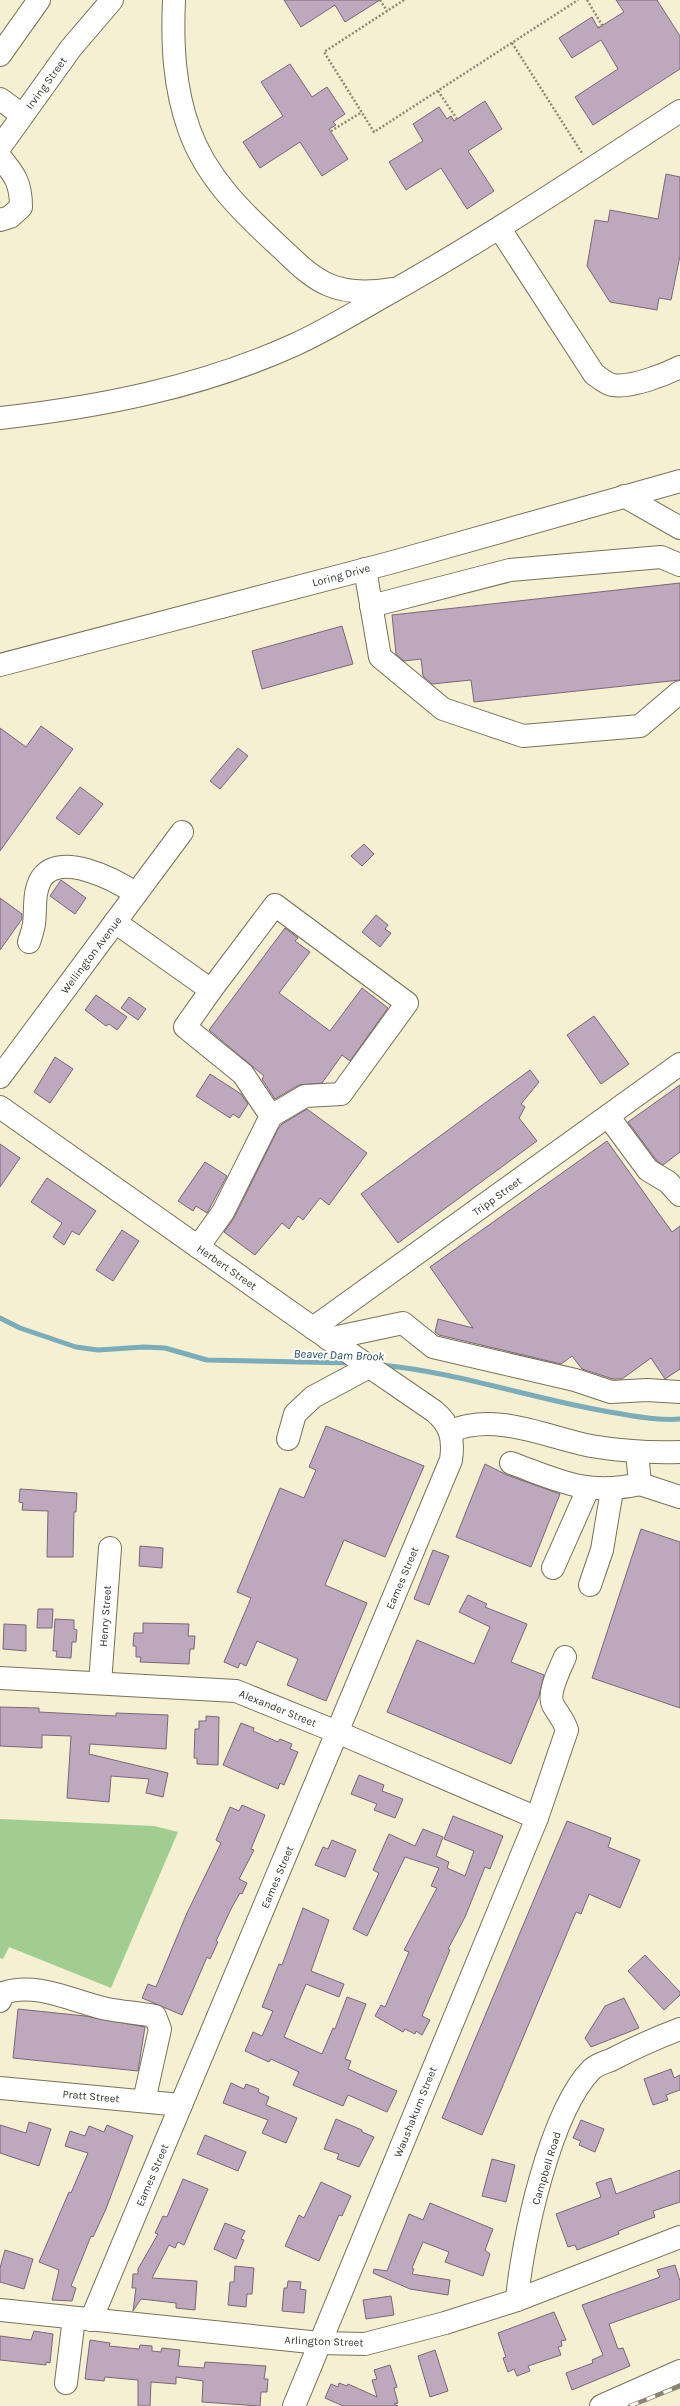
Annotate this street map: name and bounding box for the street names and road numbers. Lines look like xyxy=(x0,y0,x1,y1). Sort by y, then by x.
street label: Irving Street xyxy=(23,55,70,112)
street label: Loring Drive xyxy=(311,561,372,589)
street label: Wellington Avenue xyxy=(58,914,125,996)
street label: Tripp Street xyxy=(470,1174,524,1219)
street label: Herbert Street xyxy=(194,1242,259,1293)
street label: Eames Street xyxy=(383,1545,421,1611)
street label: Henry Street xyxy=(97,1585,114,1647)
street label: Alexander Street xyxy=(237,1687,318,1730)
street label: Eames Street xyxy=(258,1844,296,1910)
street label: Waushakum Street xyxy=(391,2065,440,2159)
street label: Pratt Street xyxy=(62,2088,120,2105)
street label: Campbell Road xyxy=(529,2130,564,2206)
street label: Eames Street xyxy=(133,2142,171,2208)
street label: Arlington Street xyxy=(284,2334,364,2349)

